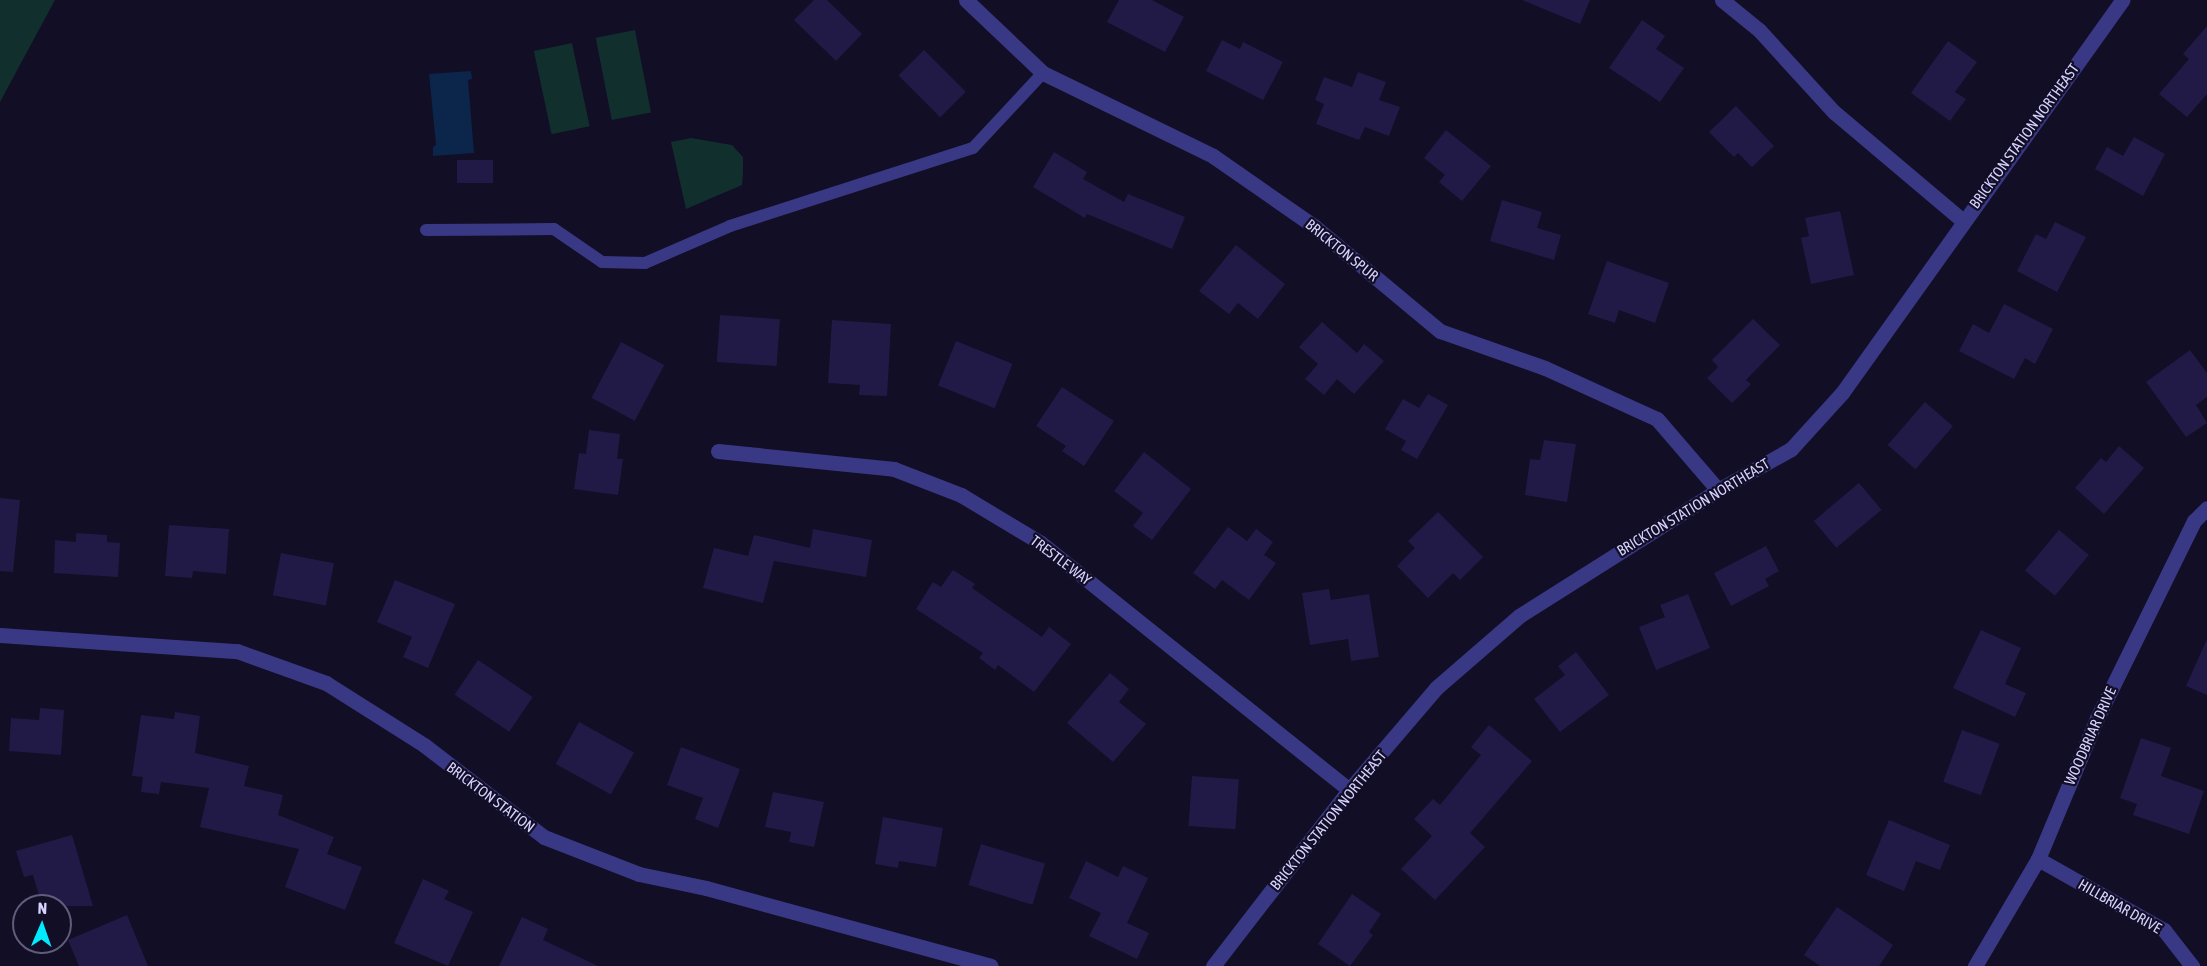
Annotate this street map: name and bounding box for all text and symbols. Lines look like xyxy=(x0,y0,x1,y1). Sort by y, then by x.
street label: BRICKTON STATION NORTHEAST xyxy=(1965,60,2083,212)
street label: BRICKTON SPUR xyxy=(1302,215,1382,285)
street label: BRICKTON STATION NORTHEAST xyxy=(1614,454,1772,560)
street label: TRESTLE WAY xyxy=(1027,531,1095,589)
street label: WOODBRIAR DRIVE xyxy=(2060,684,2120,788)
street label: BRICKTON STATION NORTHEAST xyxy=(1266,746,1390,894)
street label: BRICKTON STATION xyxy=(443,758,539,836)
street label: HILLBRIAR DRIVE xyxy=(2075,875,2165,937)
north arrow xyxy=(12,894,72,954)
text: N xyxy=(38,899,48,917)

